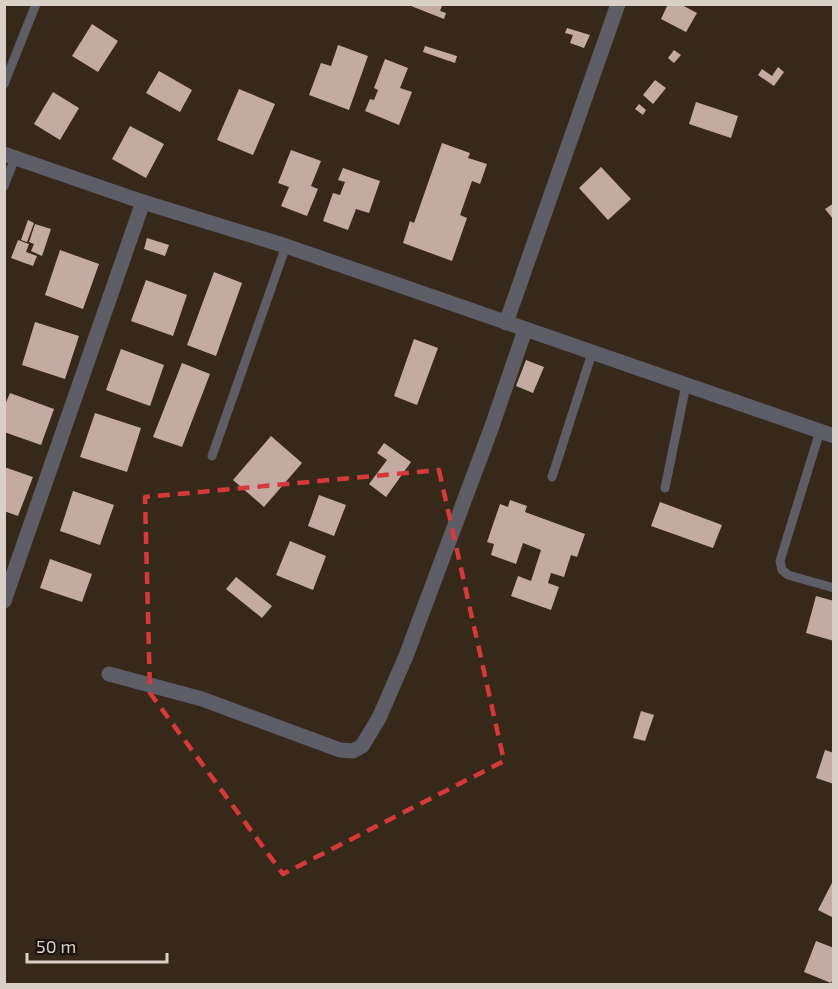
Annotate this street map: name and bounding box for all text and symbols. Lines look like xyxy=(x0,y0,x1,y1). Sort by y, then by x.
scale bar xyxy=(27,926,166,964)
text: 50 m xyxy=(36,935,76,957)

